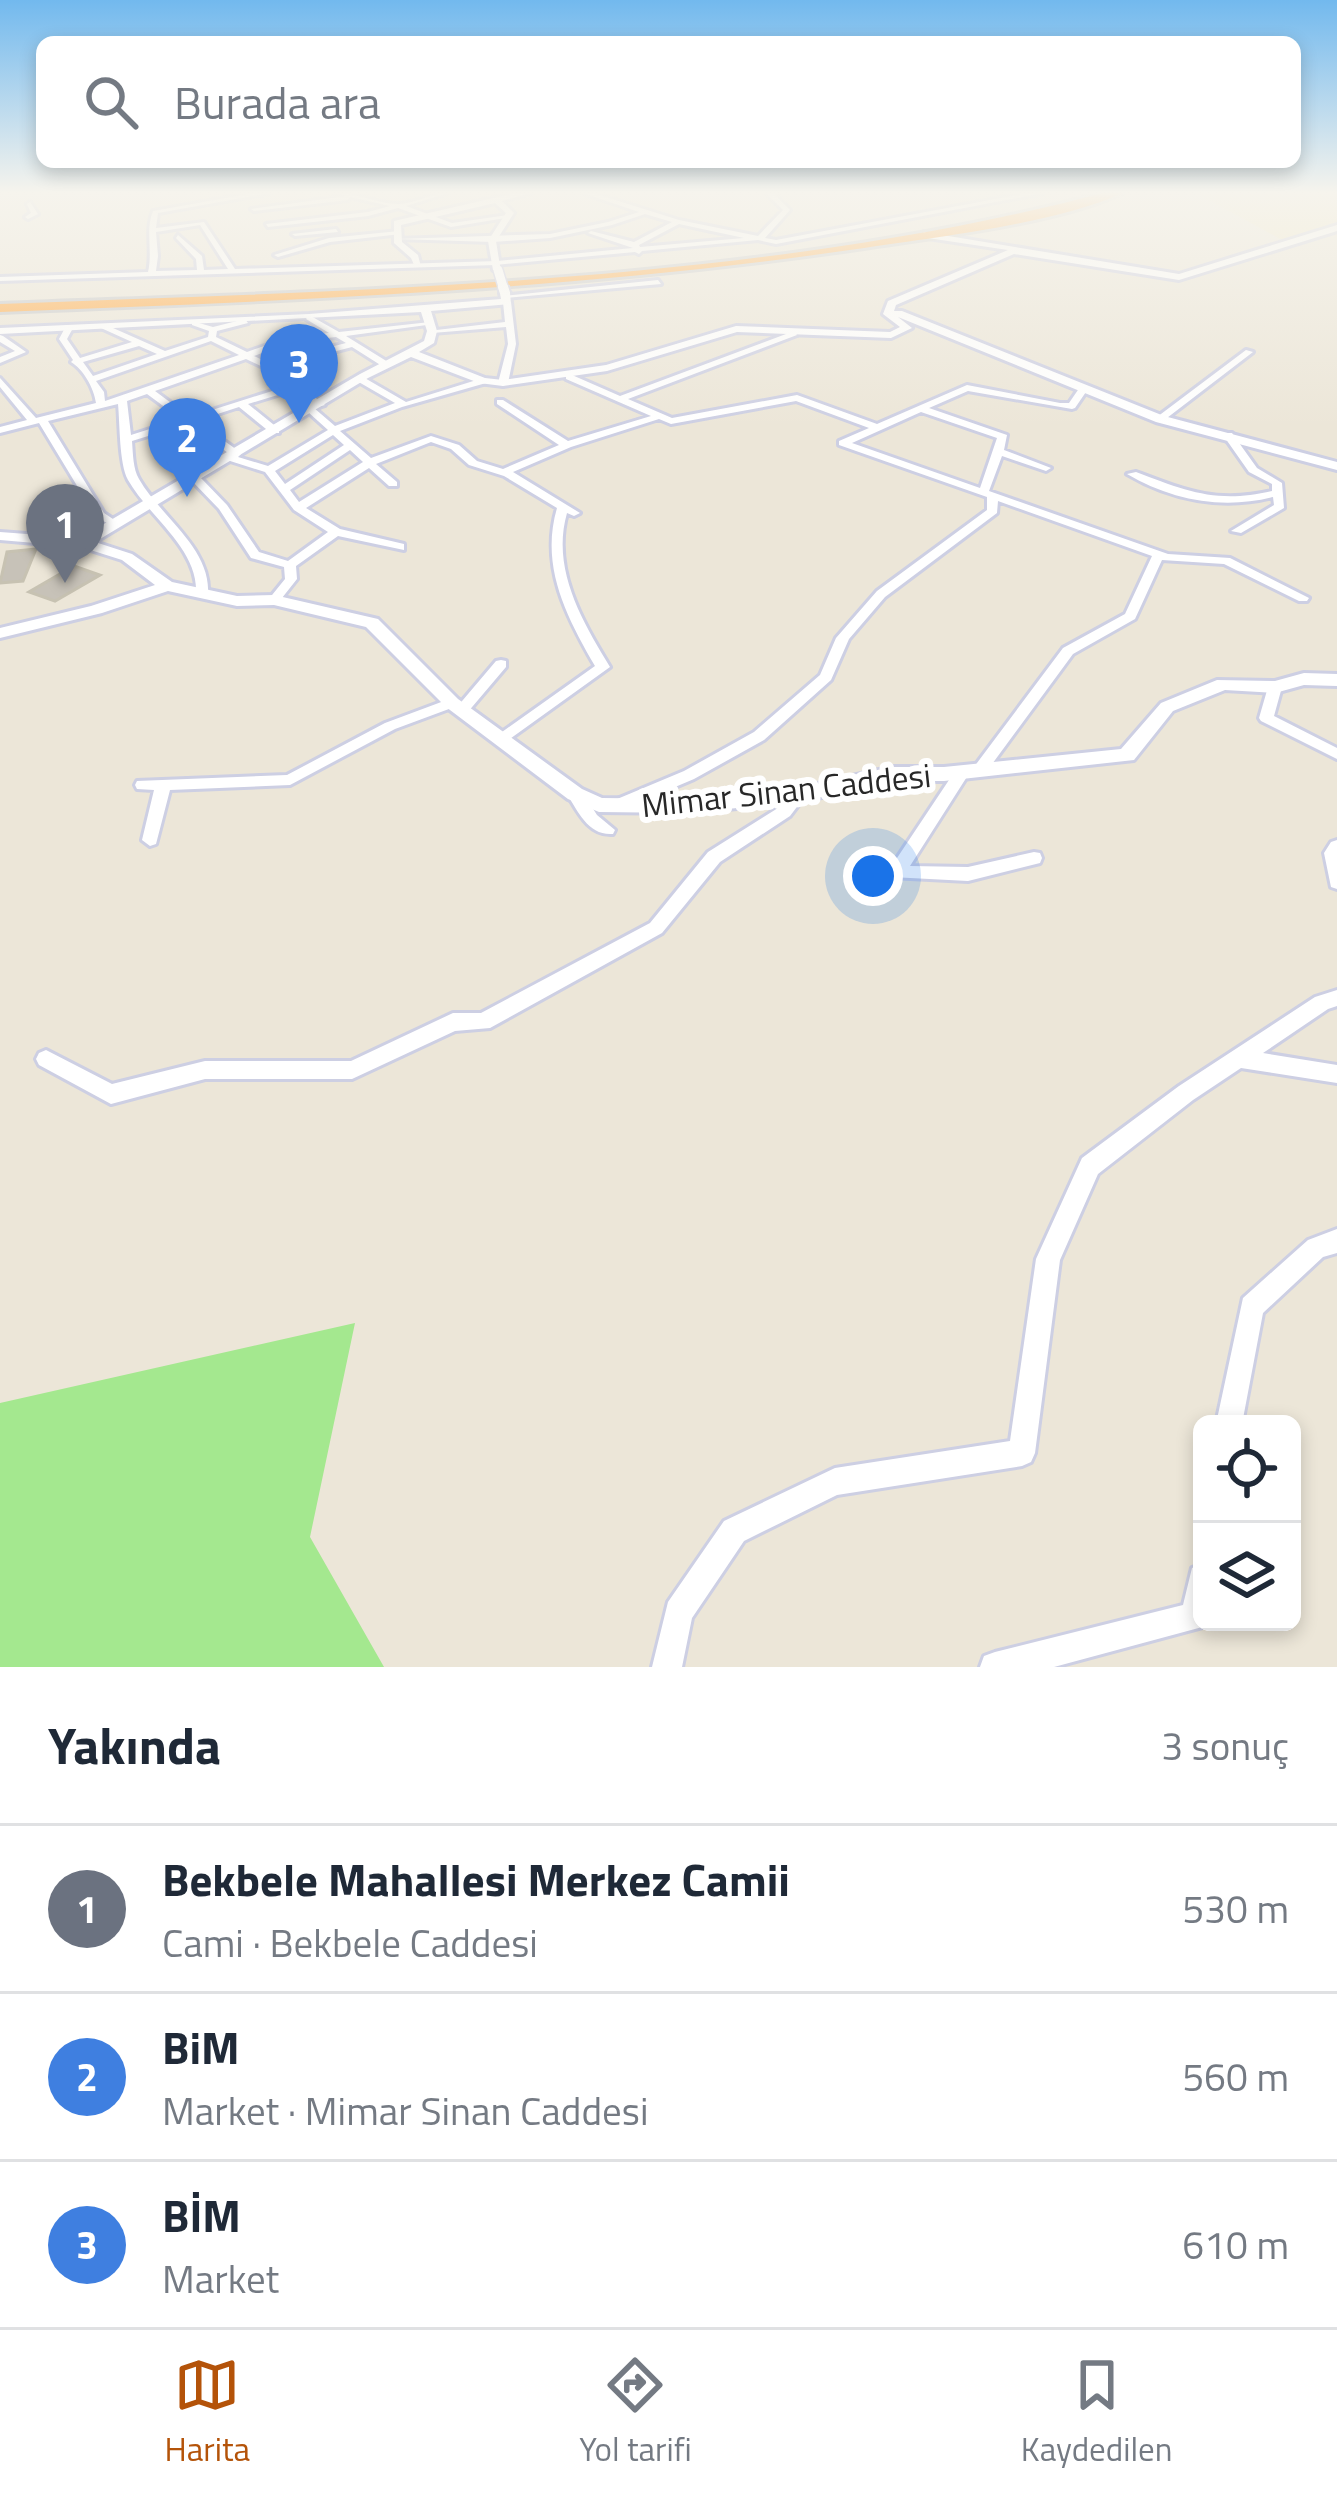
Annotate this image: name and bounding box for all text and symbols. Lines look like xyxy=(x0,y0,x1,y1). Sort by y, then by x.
search box xyxy=(36,36,1301,168)
text: Burada ara xyxy=(174,68,381,136)
icon: search xyxy=(78,69,144,135)
pin: 3 xyxy=(260,324,338,423)
pin: 2 xyxy=(148,398,226,497)
pin: 1 xyxy=(26,484,104,583)
street label: Mimar Sinan Caddesi xyxy=(639,750,933,830)
your location xyxy=(843,846,903,906)
map controls xyxy=(1193,1415,1301,1631)
button: locate xyxy=(1193,1415,1301,1523)
button: layers xyxy=(1193,1523,1301,1631)
text: Yakında xyxy=(48,1706,221,1784)
text: 3 sonuç xyxy=(1161,1716,1289,1775)
text: Bekbele Mahallesi Merkez Camii xyxy=(162,1845,790,1913)
text: 1 xyxy=(76,1879,98,1938)
text: 530 m xyxy=(1182,1879,1289,1938)
text: Cami · Bekbele Caddesi xyxy=(162,1913,538,1972)
text: BiM xyxy=(162,2013,240,2081)
text: 2 xyxy=(76,2047,98,2106)
text: 560 m xyxy=(1182,2047,1289,2106)
text: Market · Mimar Sinan Caddesi xyxy=(162,2081,648,2140)
text: BİM xyxy=(162,2181,241,2249)
text: 3 xyxy=(76,2215,98,2274)
text: 610 m xyxy=(1182,2215,1289,2274)
text: Market xyxy=(162,2249,279,2308)
tab: Harita xyxy=(165,2352,250,2474)
tab: Yol tarifi xyxy=(579,2352,692,2474)
tab: Kaydedilen xyxy=(1021,2352,1172,2474)

